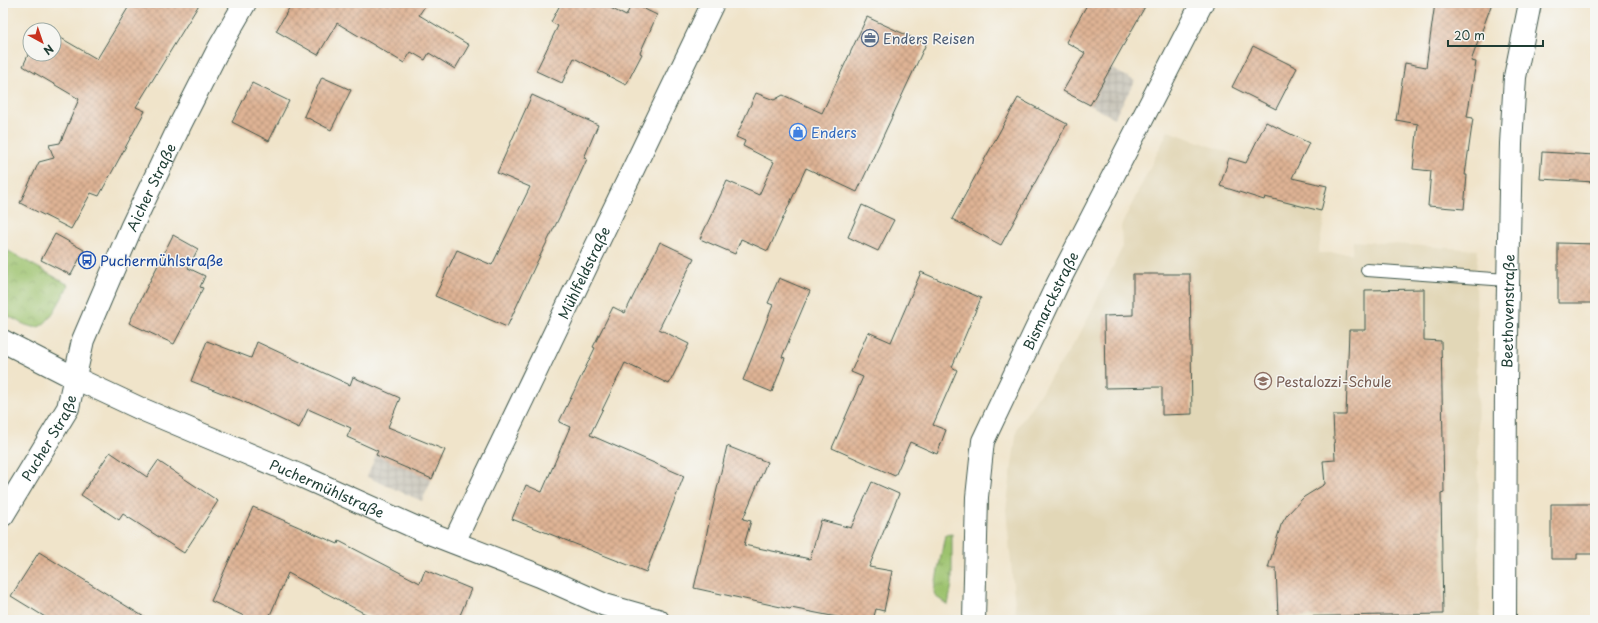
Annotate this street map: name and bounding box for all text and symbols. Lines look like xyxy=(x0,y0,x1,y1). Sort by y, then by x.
north arrow xyxy=(22,22,62,62)
scale bar xyxy=(1448,22,1543,48)
text: 20 m xyxy=(1454,26,1485,44)
office icon: Enders Reisen xyxy=(860,28,880,48)
place label: Enders Reisen xyxy=(883,28,975,49)
text: N xyxy=(40,41,58,60)
shop icon: Enders xyxy=(788,122,808,142)
place label: Enders xyxy=(811,122,857,143)
street label: Aicher Straße xyxy=(121,140,180,235)
street label: Mühlfeldstraße xyxy=(552,223,615,322)
street label: Bismarckstraße xyxy=(1017,248,1083,353)
bus stop icon: Puchermühlstraße xyxy=(77,250,97,270)
place label: Puchermühlstraße xyxy=(100,250,223,271)
street label: Beethovenstraße xyxy=(1496,254,1519,368)
school or university icon: Pestalozzi-Schule xyxy=(1253,371,1273,391)
place label: Pestalozzi-Schule xyxy=(1276,371,1392,392)
street label: Pucher Straße xyxy=(16,393,81,485)
street label: Puchermühlstraße xyxy=(266,454,388,523)

